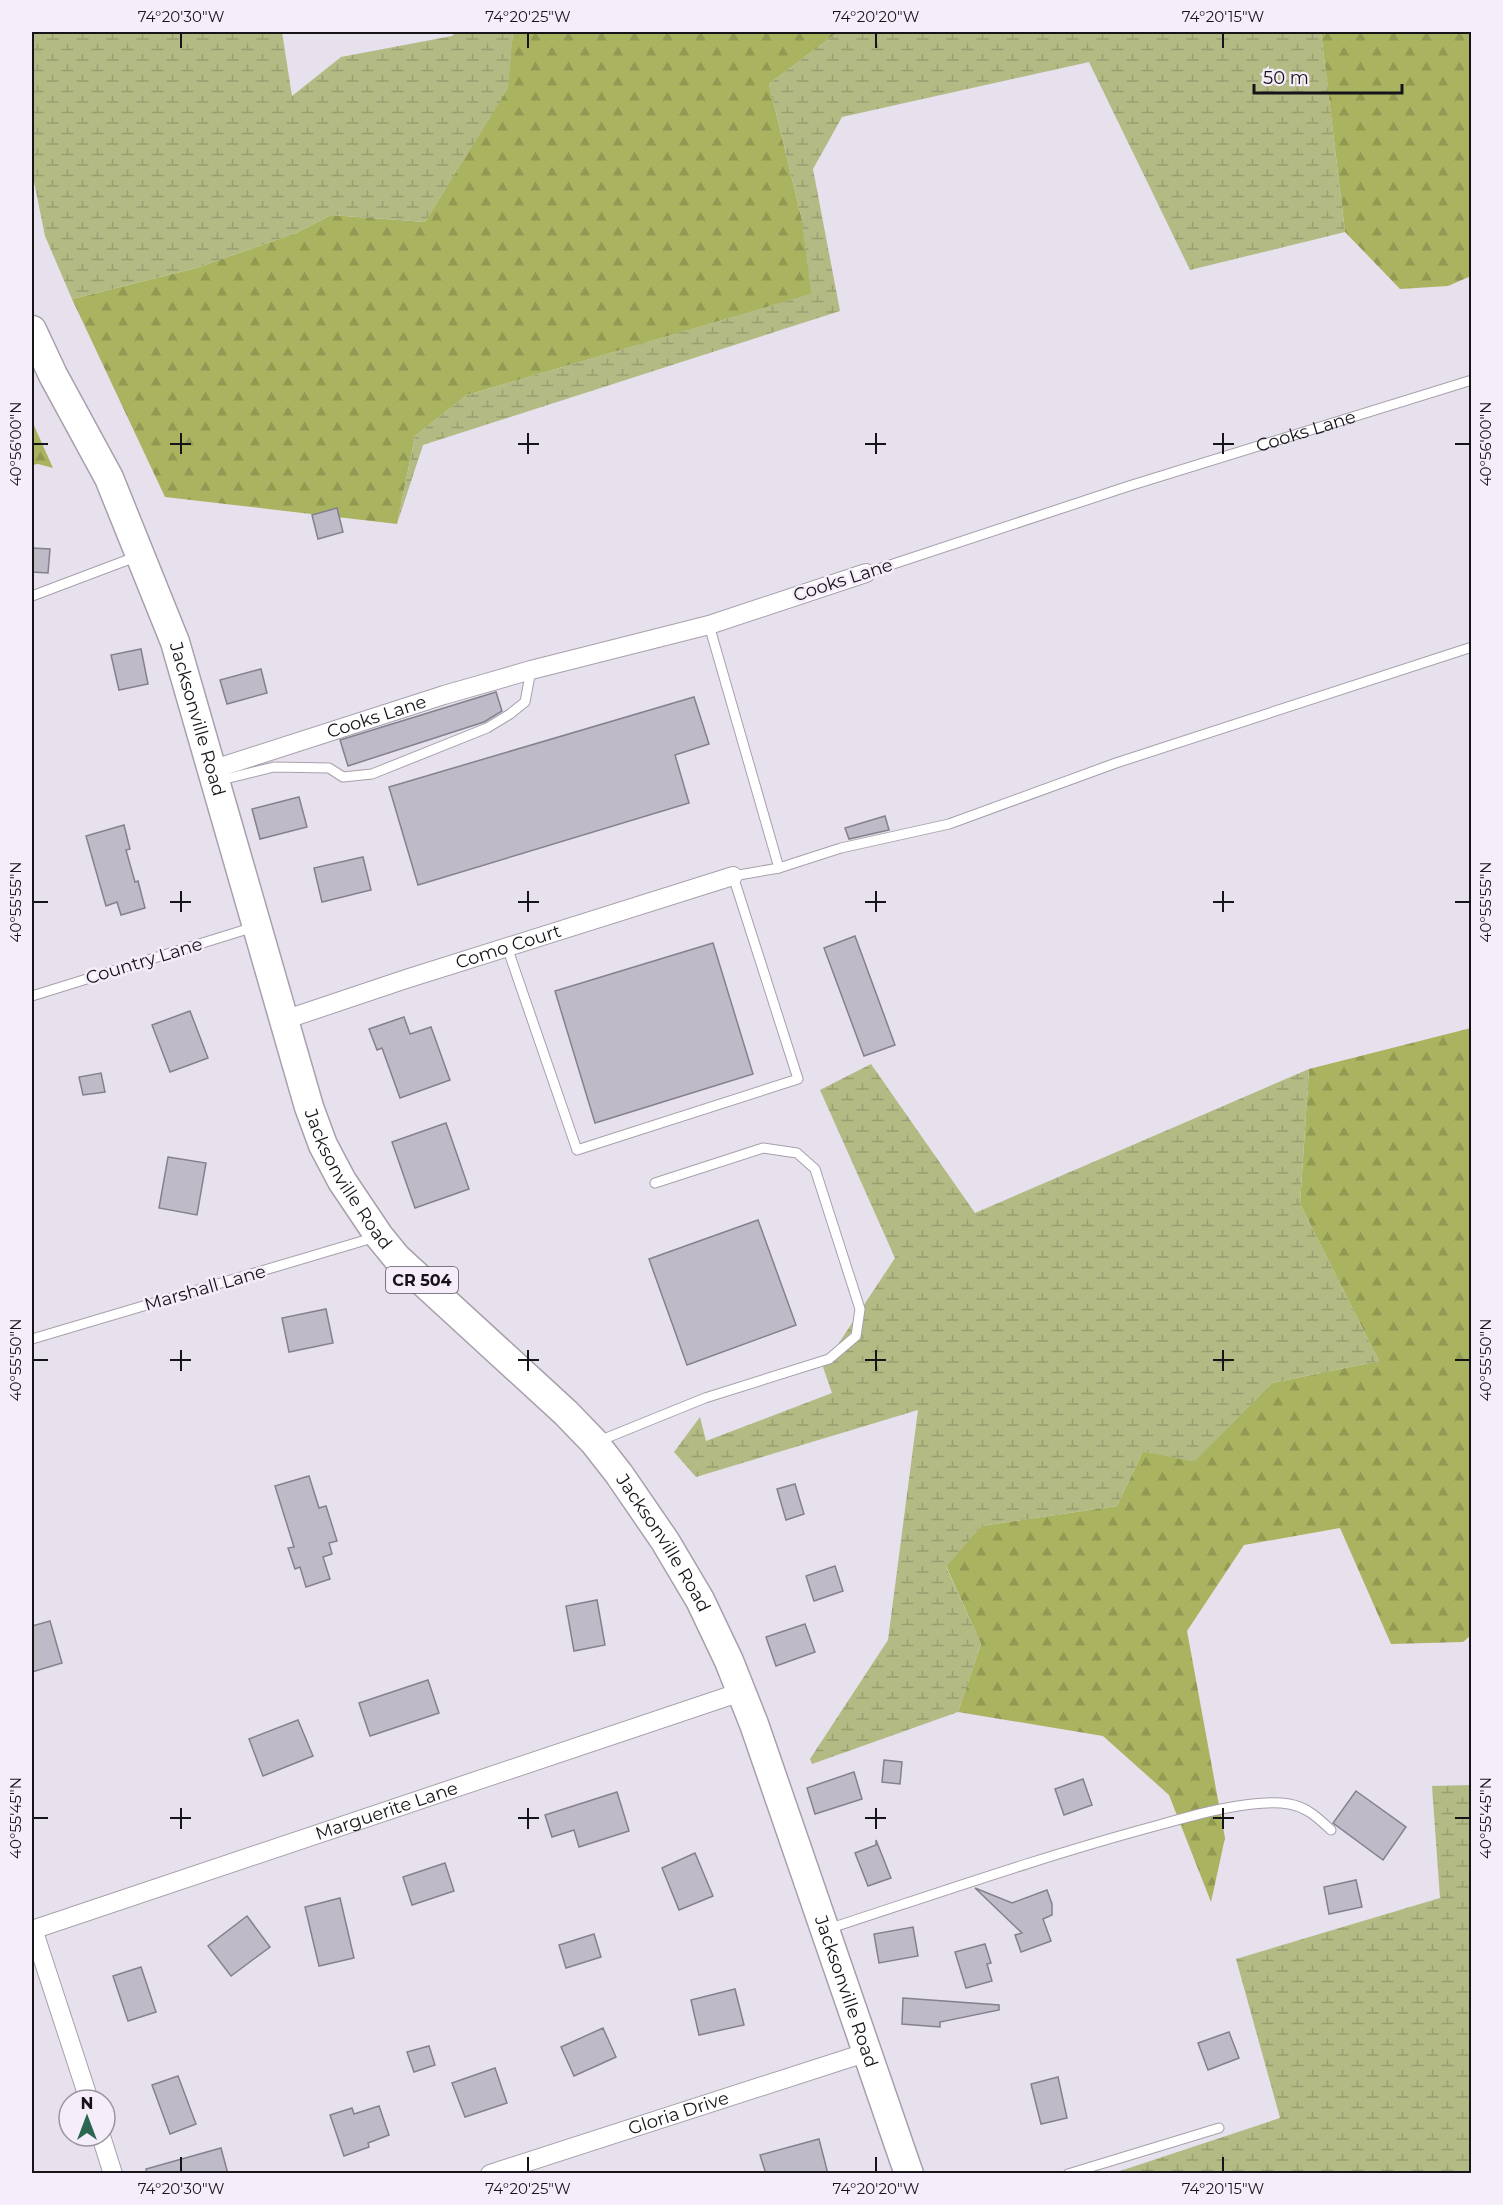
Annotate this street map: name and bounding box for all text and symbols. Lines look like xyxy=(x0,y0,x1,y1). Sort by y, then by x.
text: 74°20'30"W xyxy=(138,7,225,26)
text: 74°20'25"W xyxy=(485,7,571,26)
text: 74°20'20"W xyxy=(833,7,920,26)
text: 74°20'15"W xyxy=(1182,7,1265,26)
scale bar xyxy=(1254,57,1402,95)
text: 50 m xyxy=(1263,67,1309,89)
text: 40°56'00"N xyxy=(6,402,25,486)
text: 40°56'00"N xyxy=(1476,402,1495,486)
street label: Cooks Lane xyxy=(1253,406,1358,457)
street label: Cooks Lane xyxy=(791,554,896,606)
street label: Jacksonville Road xyxy=(164,639,230,799)
street label: Cooks Lane xyxy=(324,690,429,743)
text: 40°55'55"N xyxy=(6,861,25,943)
text: 40°55'55"N xyxy=(1476,861,1495,943)
street label: Como Court xyxy=(453,920,564,974)
street label: Country Lane xyxy=(83,933,205,989)
street label: Jacksonville Road xyxy=(299,1105,397,1254)
street label: Marshall Lane xyxy=(142,1260,268,1316)
road number: CR 504 xyxy=(386,1267,458,1293)
text: 40°55'50"N xyxy=(6,1319,25,1401)
text: 40°55'50"N xyxy=(1476,1319,1495,1401)
street label: Jacksonville Road xyxy=(611,1469,715,1616)
text: 40°55'45"N xyxy=(6,1777,25,1859)
street label: Marguerite Lane xyxy=(313,1777,461,1845)
text: 40°55'45"N xyxy=(1476,1777,1495,1859)
street label: Jacksonville Road xyxy=(810,1912,883,2070)
street label: Gloria Drive xyxy=(625,2087,732,2140)
north arrow xyxy=(57,2088,117,2148)
text: N xyxy=(81,2094,93,2113)
text: 74°20'30"W xyxy=(138,2179,225,2198)
text: 74°20'25"W xyxy=(485,2179,571,2198)
text: 74°20'20"W xyxy=(833,2179,920,2198)
text: 74°20'15"W xyxy=(1182,2179,1265,2198)

